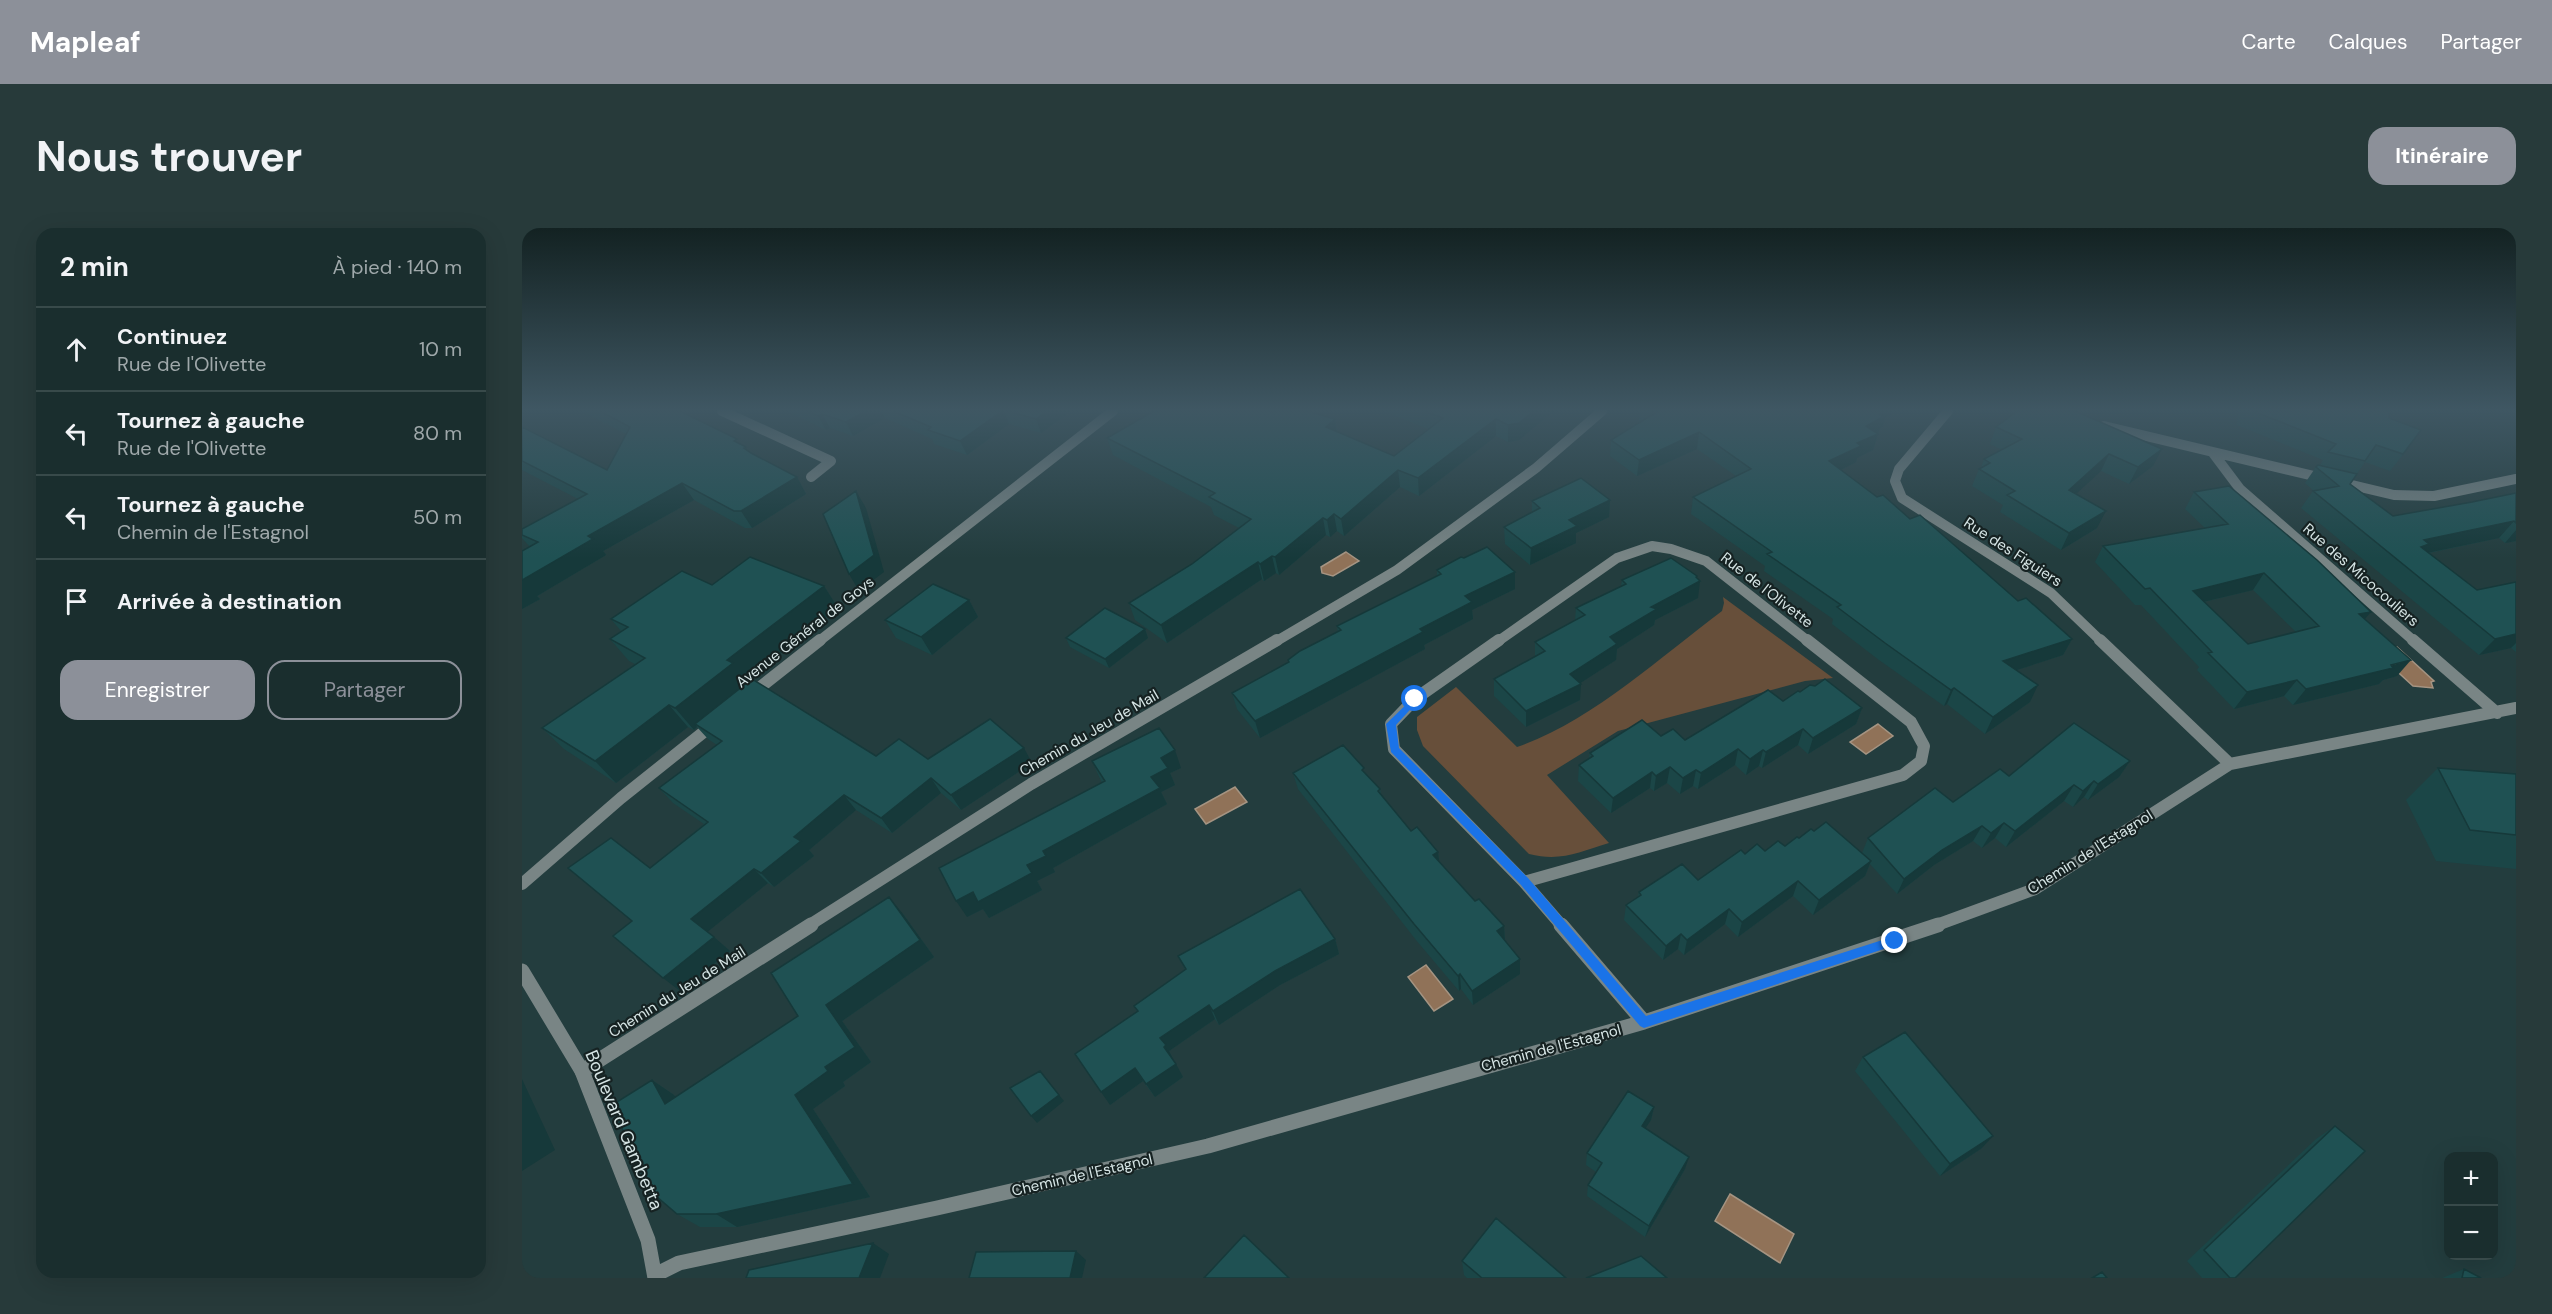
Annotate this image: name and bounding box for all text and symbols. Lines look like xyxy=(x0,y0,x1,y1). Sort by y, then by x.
text: Mapleaf xyxy=(30,24,141,61)
text: Carte xyxy=(2241,28,2296,56)
text: Calques xyxy=(2329,28,2407,56)
text: Partager xyxy=(2440,28,2522,56)
button: Itinéraire xyxy=(2368,127,2516,185)
text: Nous trouver xyxy=(36,129,302,184)
text: 2 min xyxy=(60,250,129,284)
text: À pied · 140 m xyxy=(332,254,462,280)
text: Continuez xyxy=(117,322,227,351)
icon: ahead xyxy=(60,333,93,366)
text: 10 m xyxy=(419,336,462,362)
text: Rue de l'Olivette xyxy=(117,351,266,377)
text: Tournez à gauche xyxy=(117,406,305,435)
icon: left xyxy=(60,417,93,450)
text: 80 m xyxy=(413,420,462,446)
text: Rue de l'Olivette xyxy=(117,435,266,461)
text: Tournez à gauche xyxy=(117,490,305,519)
icon: left xyxy=(60,501,93,534)
text: 50 m xyxy=(413,504,462,530)
street label: Rue des Figuiers xyxy=(1960,513,2066,591)
text: Chemin de l'Estagnol xyxy=(117,519,309,545)
street label: Rue des Micocouliers xyxy=(2299,519,2423,631)
street label: Rue de l'Olivette xyxy=(1717,548,1817,632)
street label: Avenue Général de Goys xyxy=(732,572,878,692)
icon: arrive xyxy=(60,585,93,618)
text: Arrivée à destination xyxy=(117,587,342,616)
button: Enregistrer xyxy=(60,660,255,720)
button: Partager xyxy=(267,660,462,720)
street label: Chemin du Jeu de Mail xyxy=(1016,685,1162,781)
route start xyxy=(1401,685,1427,711)
street label: Chemin de l'Estagnol xyxy=(2024,805,2156,899)
route end xyxy=(1881,927,1907,953)
street label: Chemin du Jeu de Mail xyxy=(605,942,749,1042)
street label: Chemin de l'Estagnol xyxy=(1479,1020,1623,1076)
street label: Boulevard Gambetta xyxy=(579,1046,669,1214)
street label: Chemin de l'Estagnol xyxy=(1010,1149,1154,1201)
map controls xyxy=(2444,1152,2498,1260)
button: + xyxy=(2444,1152,2498,1206)
button: − xyxy=(2444,1206,2498,1260)

